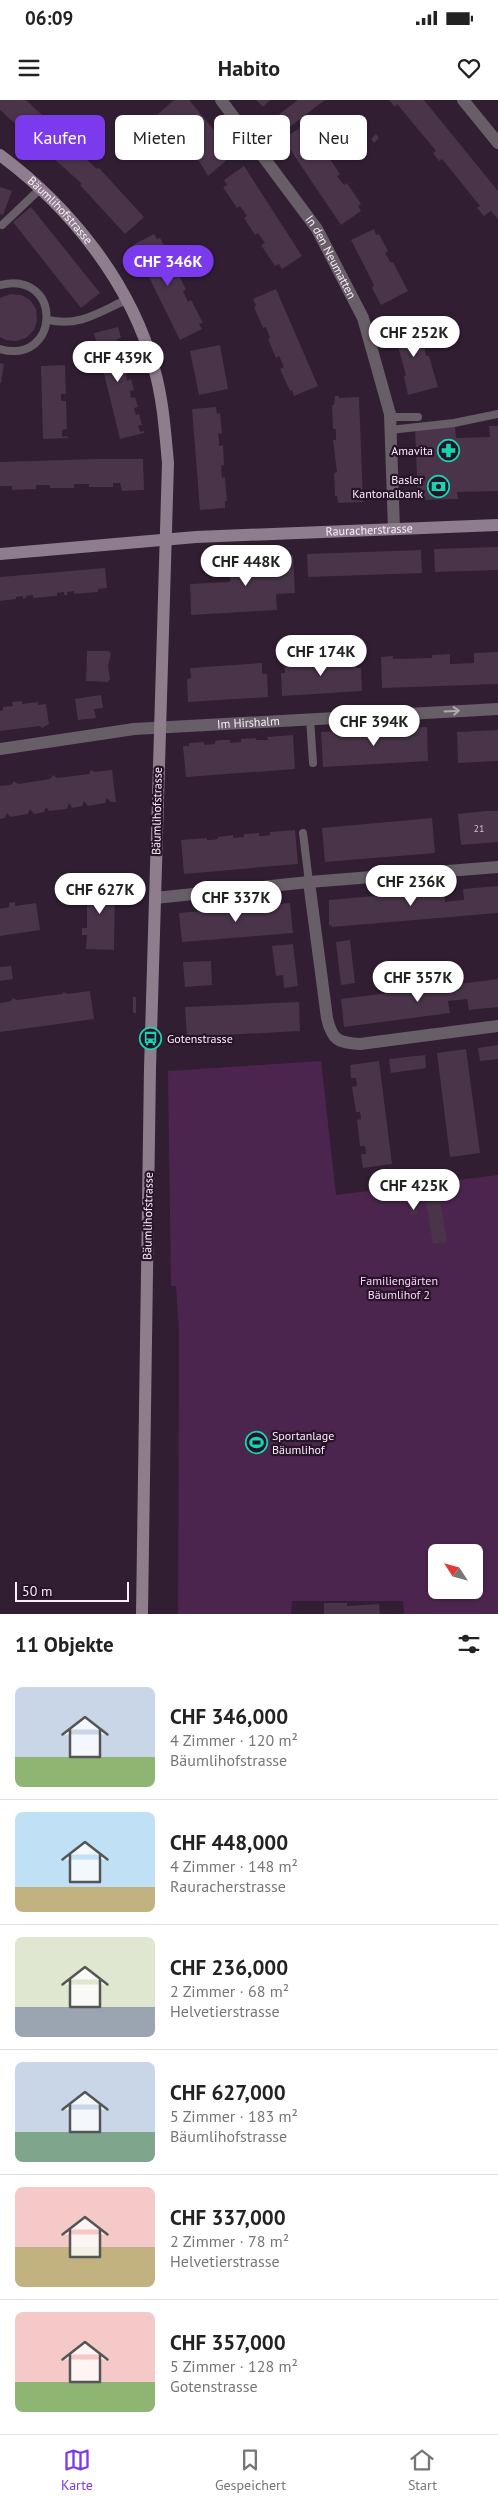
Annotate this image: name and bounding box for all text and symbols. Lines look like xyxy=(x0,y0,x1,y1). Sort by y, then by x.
text: 06:09 xyxy=(25,6,73,30)
icon: menu xyxy=(15,54,43,82)
text: Habito xyxy=(218,54,280,82)
icon: heart xyxy=(455,54,483,82)
chip: Kaufen xyxy=(15,115,105,160)
chip: Mieten xyxy=(115,115,204,160)
chip: Filter xyxy=(214,115,290,160)
chip: Neu xyxy=(300,115,367,160)
street label: Bäumlihofstrasse xyxy=(25,173,96,247)
street label: In den Neumatten xyxy=(302,212,360,301)
pin: CHF 346K xyxy=(116,244,220,287)
text: CHF 346K xyxy=(134,251,202,271)
pin: CHF 252K xyxy=(362,316,466,358)
text: CHF 252K xyxy=(380,322,448,342)
pin: CHF 439K xyxy=(66,340,170,383)
text: CHF 439K xyxy=(84,347,152,367)
pharmacy icon: Amavita xyxy=(437,439,461,463)
place label: Amavita xyxy=(391,443,433,458)
place label: Basler Kantonalbank xyxy=(352,472,423,501)
bank icon: Basler Kantonalbank xyxy=(427,475,451,499)
street label: Rauracherstrasse xyxy=(325,520,413,539)
pin: CHF 448K xyxy=(194,544,298,587)
text: CHF 448K xyxy=(212,551,280,571)
pin: CHF 174K xyxy=(269,634,373,677)
text: CHF 174K xyxy=(287,641,355,661)
pin: CHF 394K xyxy=(322,704,426,747)
one-way arrow xyxy=(444,707,460,716)
text: CHF 394K xyxy=(340,711,408,731)
street label: Im Hirshalm xyxy=(217,713,280,731)
street label: Bäumlihofstrasse xyxy=(148,767,165,855)
house number: 21 xyxy=(474,822,484,835)
pin: CHF 236K xyxy=(359,864,463,907)
text: CHF 236K xyxy=(377,871,445,891)
pin: CHF 627K xyxy=(48,872,152,915)
text: CHF 627K xyxy=(66,879,134,899)
pin: CHF 337K xyxy=(184,880,288,923)
text: CHF 337K xyxy=(202,887,270,907)
pin: CHF 357K xyxy=(366,960,470,1003)
text: CHF 357K xyxy=(384,967,452,987)
bus stop icon: Gotenstrasse xyxy=(139,1027,163,1051)
place label: Gotenstrasse xyxy=(167,1031,233,1046)
pin: CHF 425K xyxy=(362,1168,466,1211)
street label: Bäumlihofstrasse xyxy=(139,1172,156,1260)
text: CHF 425K xyxy=(380,1175,448,1195)
park label: Familiengärten Bäumlihof 2 xyxy=(360,1273,438,1302)
place label: Sportanlage Bäumlihof xyxy=(272,1428,334,1457)
sports icon: Sportanlage Bäumlihof xyxy=(244,1431,268,1455)
north arrow xyxy=(428,1544,482,1599)
map controls xyxy=(428,1544,483,1599)
scale bar xyxy=(15,1579,129,1602)
text: 50 m xyxy=(22,1582,52,1600)
icon: filters xyxy=(455,1630,483,1658)
text: 11 Objekte xyxy=(15,1631,114,1658)
text: CHF 346,000 xyxy=(170,1703,288,1730)
icon: home xyxy=(55,1707,115,1767)
text: 4 Zimmer · 120 m² xyxy=(170,1730,298,1750)
text: Bäumlihofstrasse xyxy=(170,1750,287,1770)
text: CHF 448,000 xyxy=(170,1829,288,1856)
icon: home xyxy=(55,1832,115,1892)
text: 4 Zimmer · 148 m² xyxy=(170,1856,298,1876)
text: Rauracherstrasse xyxy=(170,1876,286,1896)
text: CHF 236,000 xyxy=(170,1954,288,1981)
icon: home xyxy=(55,1957,115,2017)
text: 2 Zimmer · 68 m² xyxy=(170,1981,289,2001)
text: Helvetierstrasse xyxy=(170,2001,280,2021)
text: CHF 627,000 xyxy=(170,2079,286,2106)
icon: home xyxy=(55,2082,115,2142)
text: 5 Zimmer · 183 m² xyxy=(170,2106,298,2126)
text: Bäumlihofstrasse xyxy=(170,2126,287,2146)
text: CHF 337,000 xyxy=(170,2204,286,2231)
icon: home xyxy=(55,2207,115,2267)
text: 2 Zimmer · 78 m² xyxy=(170,2231,289,2251)
text: Helvetierstrasse xyxy=(170,2251,280,2271)
text: CHF 357,000 xyxy=(170,2329,286,2356)
icon: home xyxy=(55,2332,115,2392)
text: 5 Zimmer · 128 m² xyxy=(170,2356,298,2376)
text: Gotenstrasse xyxy=(170,2376,258,2396)
tab: Karte xyxy=(61,2446,93,2494)
tab: Gespeichert xyxy=(215,2446,286,2494)
tab: Start xyxy=(408,2446,437,2494)

